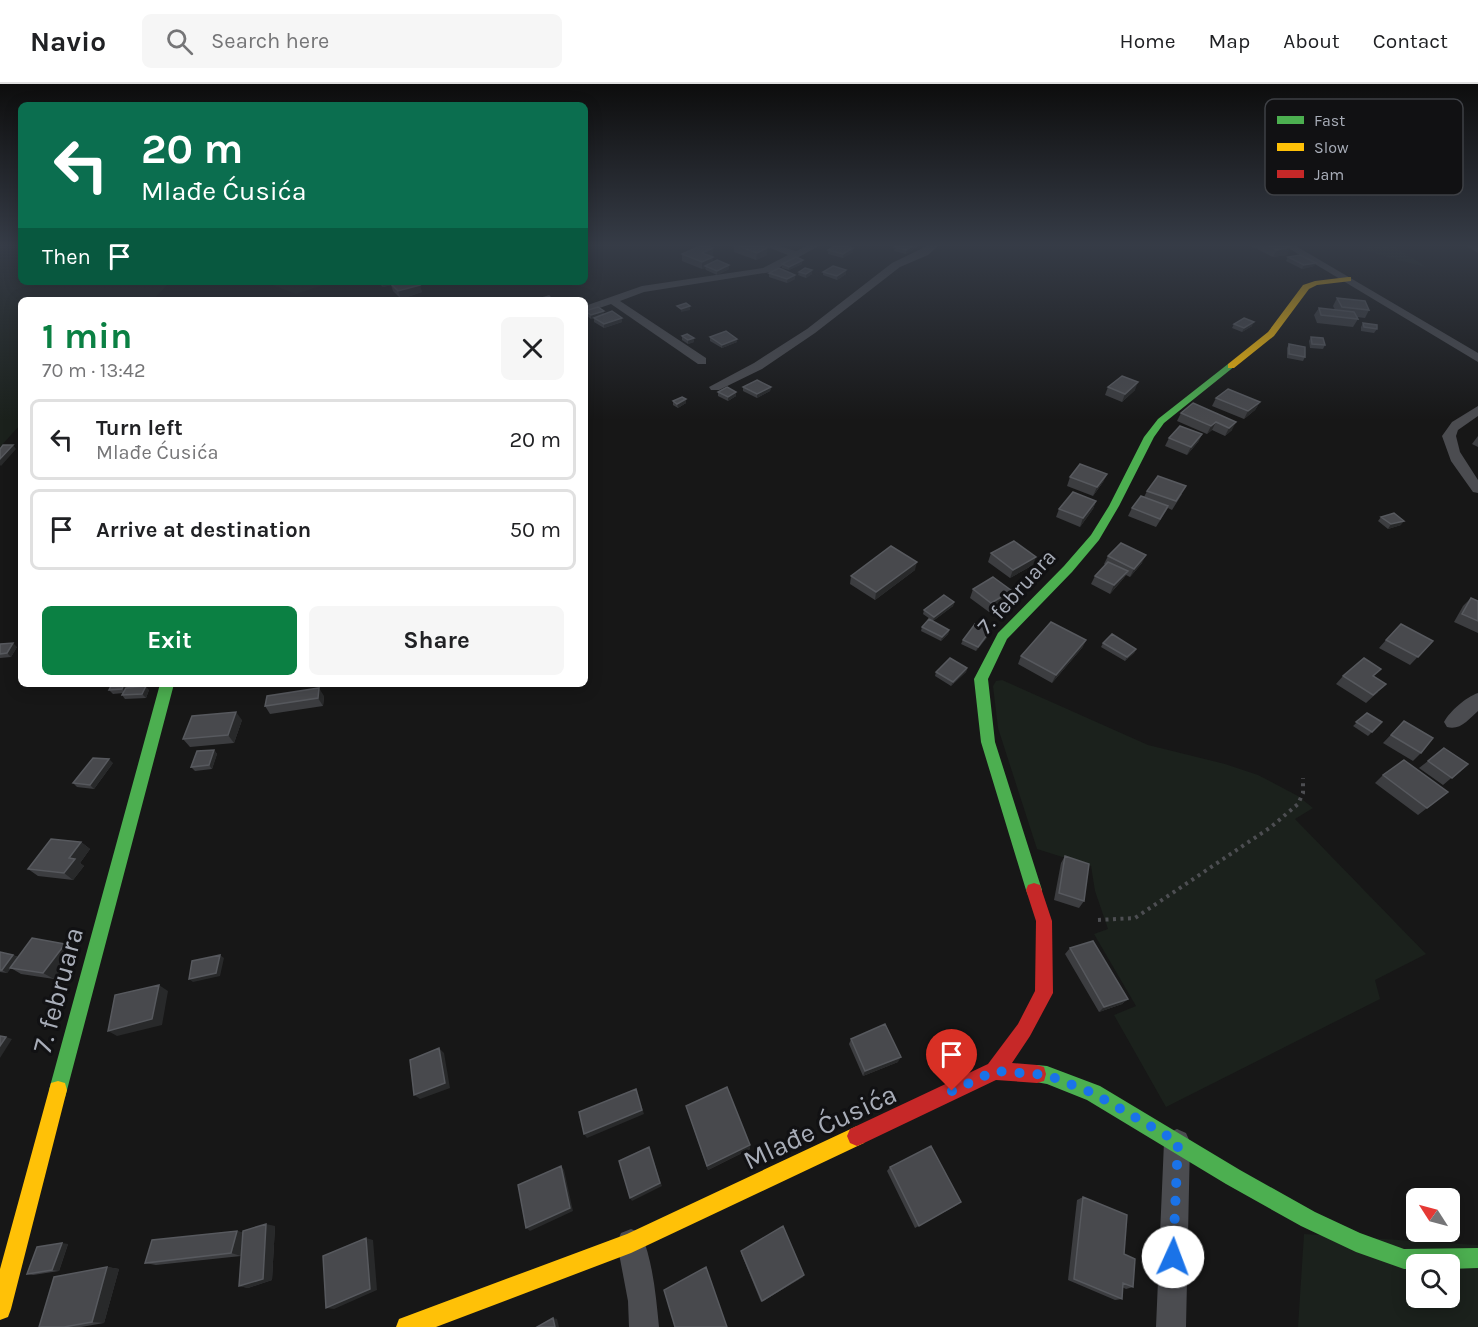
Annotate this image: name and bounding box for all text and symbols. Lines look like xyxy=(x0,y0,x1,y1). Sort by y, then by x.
search box xyxy=(142,14,562,68)
text: Navio xyxy=(30,25,106,58)
icon: search xyxy=(163,25,196,58)
text: Search here xyxy=(211,28,329,54)
text: Home xyxy=(1120,29,1176,53)
text: Map xyxy=(1209,29,1250,53)
text: About xyxy=(1283,29,1340,53)
text: Contact xyxy=(1373,29,1448,53)
legend xyxy=(1265,99,1463,195)
text: Fast xyxy=(1314,111,1345,130)
text: 20 m xyxy=(141,124,243,174)
icon: left xyxy=(42,126,120,204)
text: Slow xyxy=(1314,138,1349,157)
text: Jam xyxy=(1314,165,1344,184)
text: Mlađe Ćusića xyxy=(141,175,307,207)
icon: arrive xyxy=(103,240,136,273)
text: Then xyxy=(42,244,91,270)
text: 1 min xyxy=(42,315,132,357)
button: close xyxy=(501,317,564,380)
text: 70 m · 13:42 xyxy=(42,359,146,382)
text: Turn left xyxy=(96,415,183,441)
icon: left xyxy=(45,423,78,456)
text: 20 m xyxy=(509,427,561,453)
text: Mlađe Ćusića xyxy=(96,441,219,464)
icon: arrive xyxy=(45,513,78,546)
text: Arrive at destination xyxy=(96,517,311,543)
text: 50 m xyxy=(510,517,561,543)
street label: 7. februara xyxy=(972,544,1061,639)
button: Exit xyxy=(42,606,297,675)
button: Share xyxy=(309,606,564,675)
street label: 7. februara xyxy=(26,924,90,1056)
pin xyxy=(926,1029,977,1091)
icon: arrive xyxy=(935,1038,968,1071)
street label: Mlađe Ćusića xyxy=(738,1078,902,1176)
north arrow xyxy=(1406,1188,1460,1242)
map controls xyxy=(1406,1188,1460,1308)
position arrow xyxy=(1141,1225,1205,1289)
button: search xyxy=(1406,1254,1460,1308)

